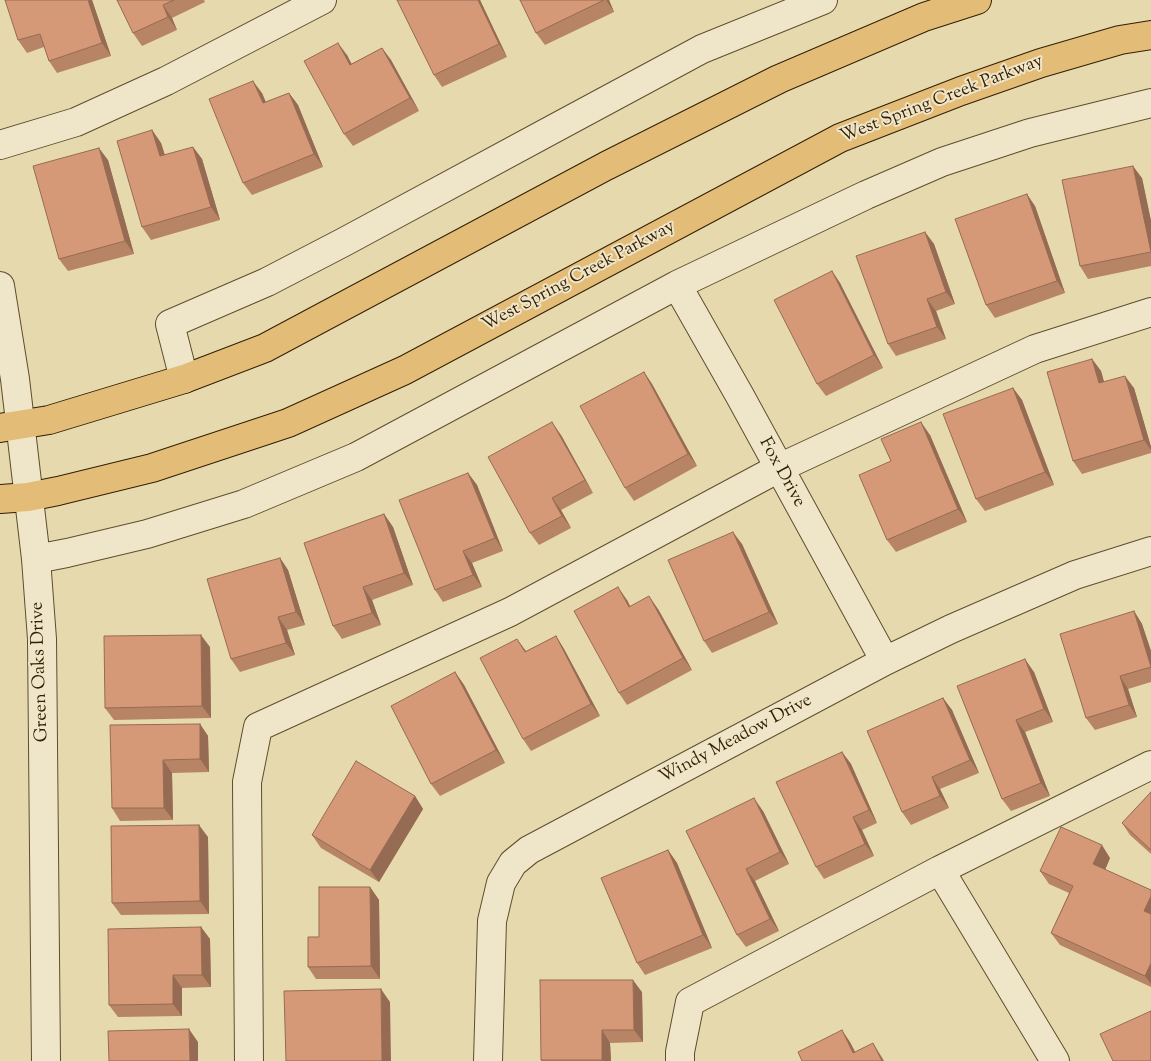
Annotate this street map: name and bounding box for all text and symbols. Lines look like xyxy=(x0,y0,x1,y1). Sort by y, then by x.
street label: West Spring Creek Parkway xyxy=(838,51,1046,149)
street label: West Spring Creek Parkway xyxy=(479,217,679,337)
street label: Fox Drive xyxy=(753,434,809,512)
street label: Green Oaks Drive xyxy=(28,601,54,743)
street label: Windy Meadow Drive xyxy=(656,691,816,789)

